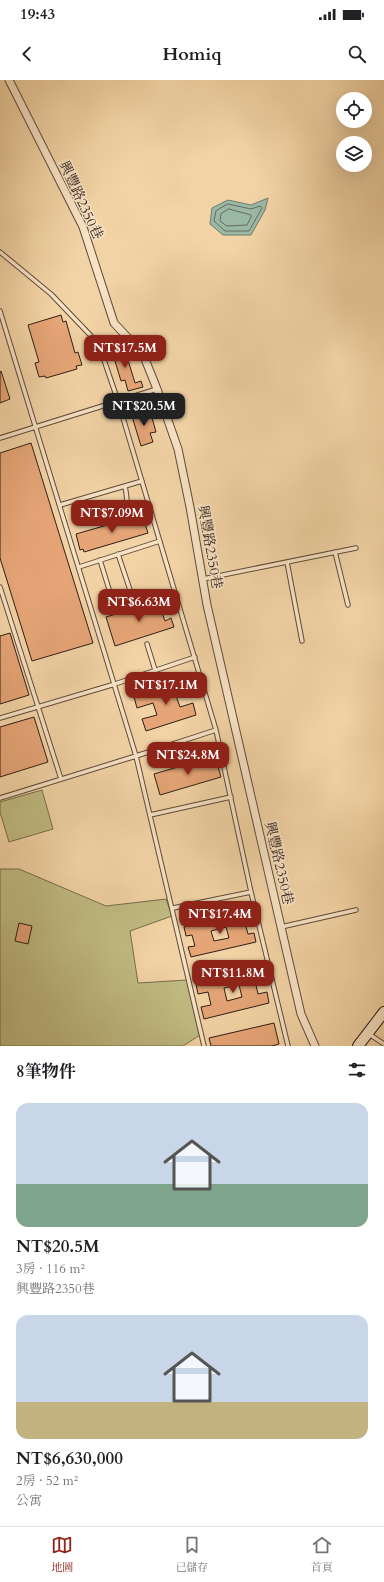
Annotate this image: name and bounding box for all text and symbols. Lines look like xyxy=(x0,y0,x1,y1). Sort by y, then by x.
text: 19:43 xyxy=(20,4,55,24)
text: Homiq xyxy=(163,42,221,67)
icon: back xyxy=(16,43,38,65)
icon: search xyxy=(346,43,368,65)
map controls xyxy=(336,92,372,172)
button: locate xyxy=(336,92,372,128)
button: layers xyxy=(336,136,372,172)
street label: 興豐路2350巷 xyxy=(54,158,108,242)
pin: NT$17.5M xyxy=(84,335,166,369)
text: NT$17.5M xyxy=(93,339,157,357)
pin: NT$20.5M xyxy=(103,393,185,427)
text: NT$20.5M xyxy=(112,397,176,415)
pin: NT$7.09M xyxy=(71,500,153,534)
text: NT$7.09M xyxy=(80,504,144,522)
street label: 興豐路2350巷 xyxy=(193,504,227,590)
pin: NT$6.63M xyxy=(98,589,180,623)
text: NT$6.63M xyxy=(107,593,171,611)
pin: NT$17.1M xyxy=(125,672,207,706)
text: NT$17.1M xyxy=(134,676,198,694)
pin: NT$24.8M xyxy=(147,742,229,776)
text: NT$24.8M xyxy=(156,746,220,764)
street label: 興豐路2350巷 xyxy=(260,820,298,906)
pin: NT$17.4M xyxy=(179,901,261,935)
text: NT$17.4M xyxy=(188,905,252,923)
pin: NT$11.8M xyxy=(192,960,274,994)
text: NT$11.8M xyxy=(201,964,265,982)
icon: filters xyxy=(346,1059,368,1081)
text: 8筆物件 xyxy=(16,1060,76,1083)
icon: home xyxy=(156,1129,228,1201)
text: NT$20.5M xyxy=(16,1235,99,1258)
text: 3房 · 116 m² xyxy=(16,1260,85,1278)
text: 興豐路2350巷 xyxy=(16,1280,95,1298)
icon: home xyxy=(156,1341,228,1413)
text: NT$6,630,000 xyxy=(16,1447,123,1470)
text: 2房 · 52 m² xyxy=(16,1472,78,1490)
text: 公寓 xyxy=(16,1492,42,1510)
tab: 地圖 xyxy=(51,1534,73,1575)
tab: 已儲存 xyxy=(175,1534,208,1575)
tab: 首頁 xyxy=(311,1534,333,1575)

